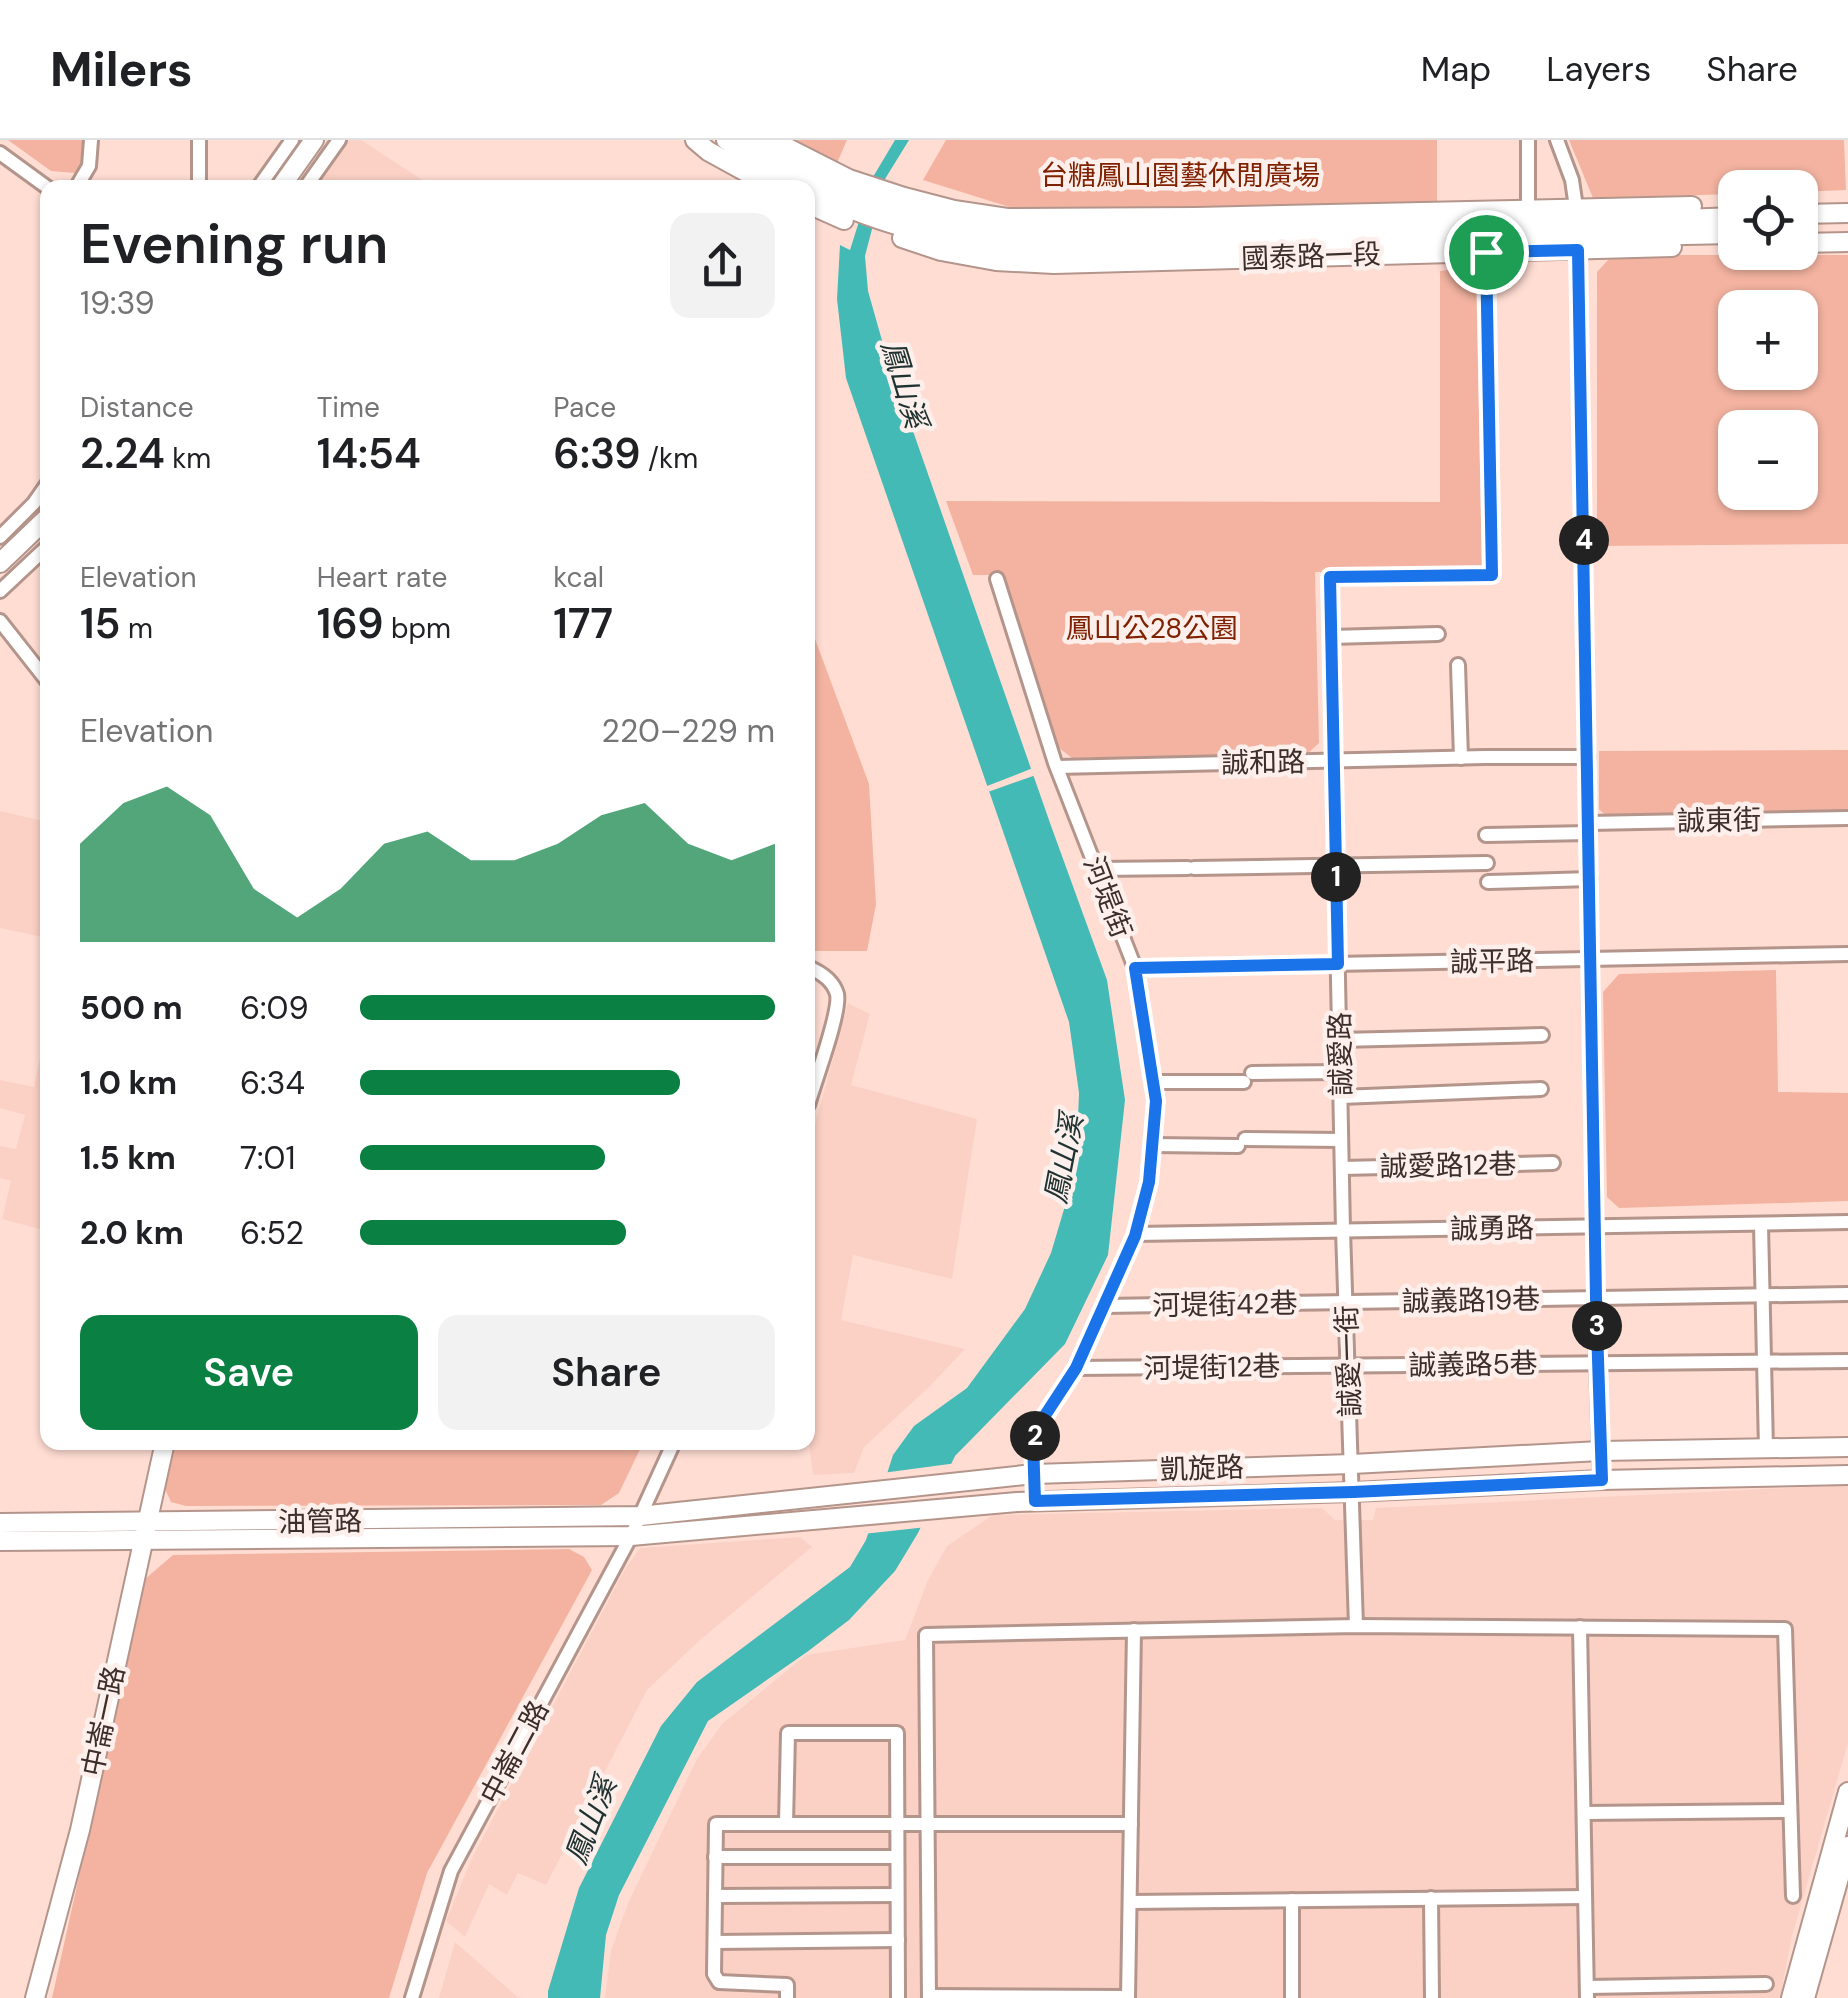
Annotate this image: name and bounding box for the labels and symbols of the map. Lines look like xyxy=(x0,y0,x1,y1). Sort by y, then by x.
park label: 台糖鳳山園藝休閒廣場 xyxy=(1040,157,1320,194)
pin xyxy=(1444,210,1529,295)
street label: 國泰路一段 xyxy=(1240,236,1382,277)
water label: 鳳山溪 xyxy=(873,335,937,436)
pin: 4 xyxy=(1559,515,1609,565)
park label: 鳳山公28公園 xyxy=(1066,610,1238,647)
street label: 誠和路 xyxy=(1221,743,1305,782)
street label: 誠東街 xyxy=(1677,801,1761,840)
street label: 河堤街 xyxy=(1075,851,1140,943)
pin: 1 xyxy=(1311,852,1361,902)
street label: 誠平路 xyxy=(1450,942,1534,981)
street label: 誠愛路 xyxy=(1321,1012,1360,1096)
water label: 鳳山溪 xyxy=(1036,1107,1092,1207)
street label: 誠愛路12巷 xyxy=(1379,1146,1517,1185)
street label: 誠勇路 xyxy=(1450,1209,1534,1248)
street label: 誠義路19巷 xyxy=(1402,1281,1540,1320)
street label: 河堤街42巷 xyxy=(1152,1285,1298,1324)
pin: 3 xyxy=(1572,1301,1622,1351)
street label: 誠愛一街 xyxy=(1328,1304,1369,1418)
street label: 誠義路5巷 xyxy=(1408,1345,1538,1384)
street label: 河堤街12巷 xyxy=(1143,1348,1281,1387)
pin: 2 xyxy=(1010,1411,1060,1461)
street label: 凱旋路 xyxy=(1159,1449,1245,1488)
street label: 油管路 xyxy=(278,1502,362,1541)
street label: 中崙一路 xyxy=(74,1662,133,1780)
street label: 中崙二路 xyxy=(472,1694,557,1810)
water label: 鳳山溪 xyxy=(556,1768,626,1870)

